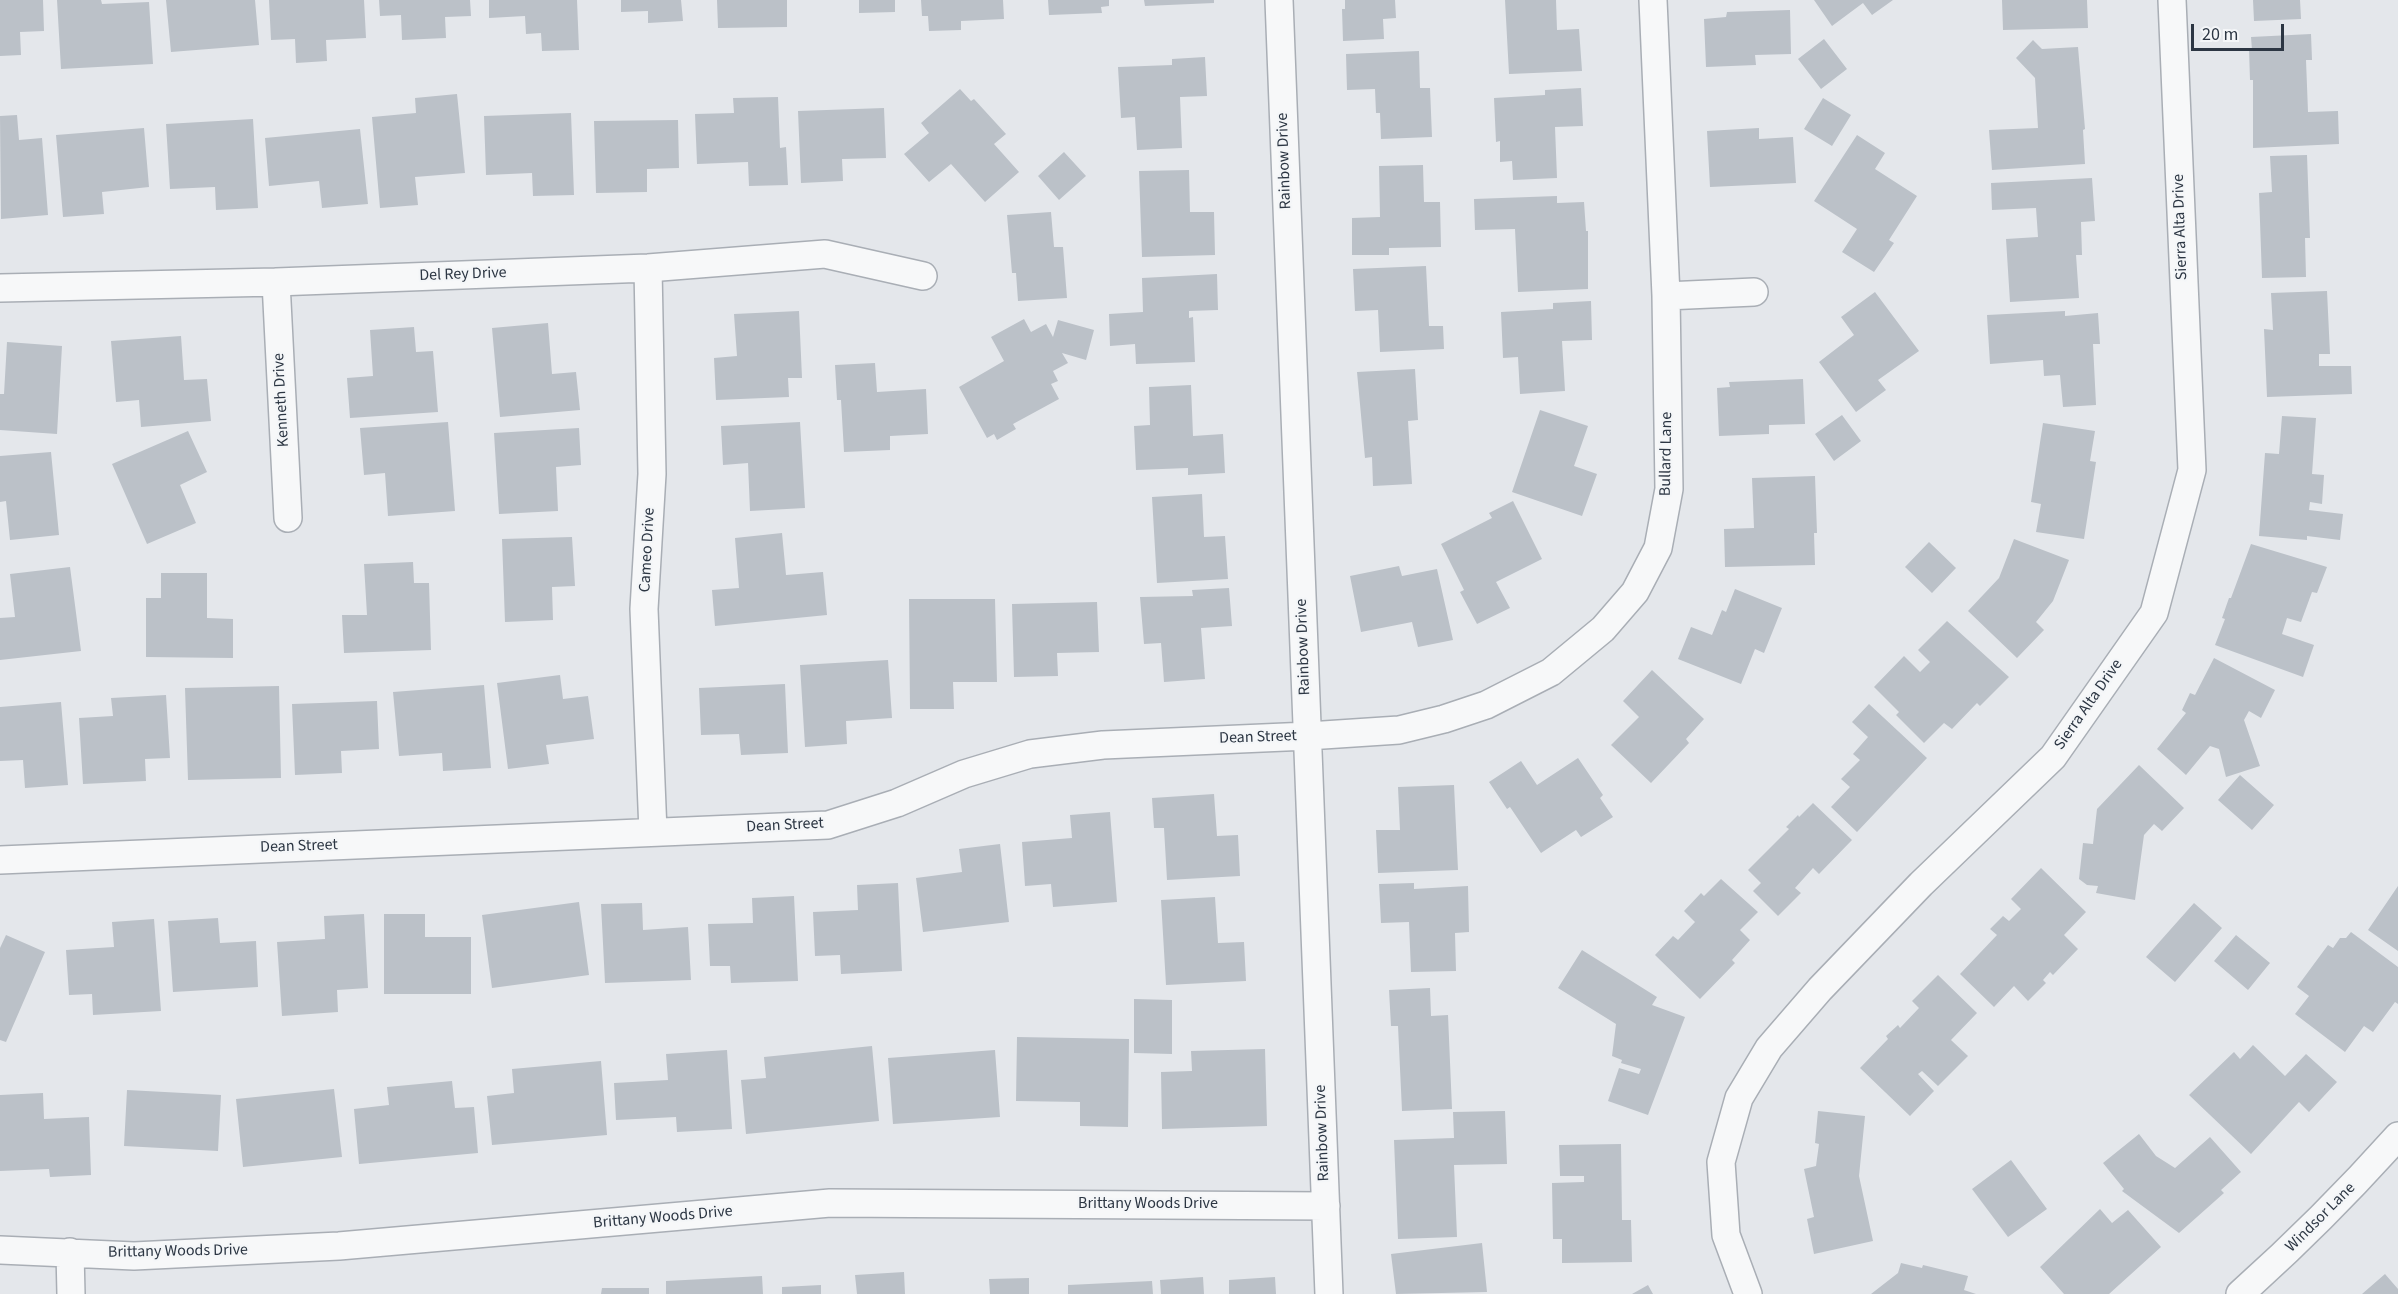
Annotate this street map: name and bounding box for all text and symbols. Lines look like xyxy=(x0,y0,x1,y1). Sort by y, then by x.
scale bar xyxy=(2194,12,2287,50)
text: 20 m xyxy=(2202,22,2238,47)
street label: Rainbow Drive xyxy=(1274,112,1296,210)
street label: Sierra Alta Drive xyxy=(2170,174,2192,280)
street label: Del Rey Drive xyxy=(419,264,507,286)
street label: Kenneth Drive xyxy=(270,352,294,448)
street label: Bullard Lane xyxy=(1657,412,1677,496)
street label: Cameo Drive xyxy=(636,507,660,593)
street label: Rainbow Drive xyxy=(1293,598,1315,696)
street label: Sierra Alta Drive xyxy=(2051,656,2127,754)
street label: Dean Street xyxy=(1219,727,1297,749)
street label: Dean Street xyxy=(746,814,824,838)
street label: Dean Street xyxy=(260,836,338,858)
street label: Rainbow Drive xyxy=(1312,1084,1334,1182)
street label: Windsor Lane xyxy=(2282,1179,2360,1257)
street label: Brittany Woods Drive xyxy=(1078,1194,1218,1214)
street label: Brittany Woods Drive xyxy=(592,1202,734,1234)
street label: Brittany Woods Drive xyxy=(108,1241,248,1263)

